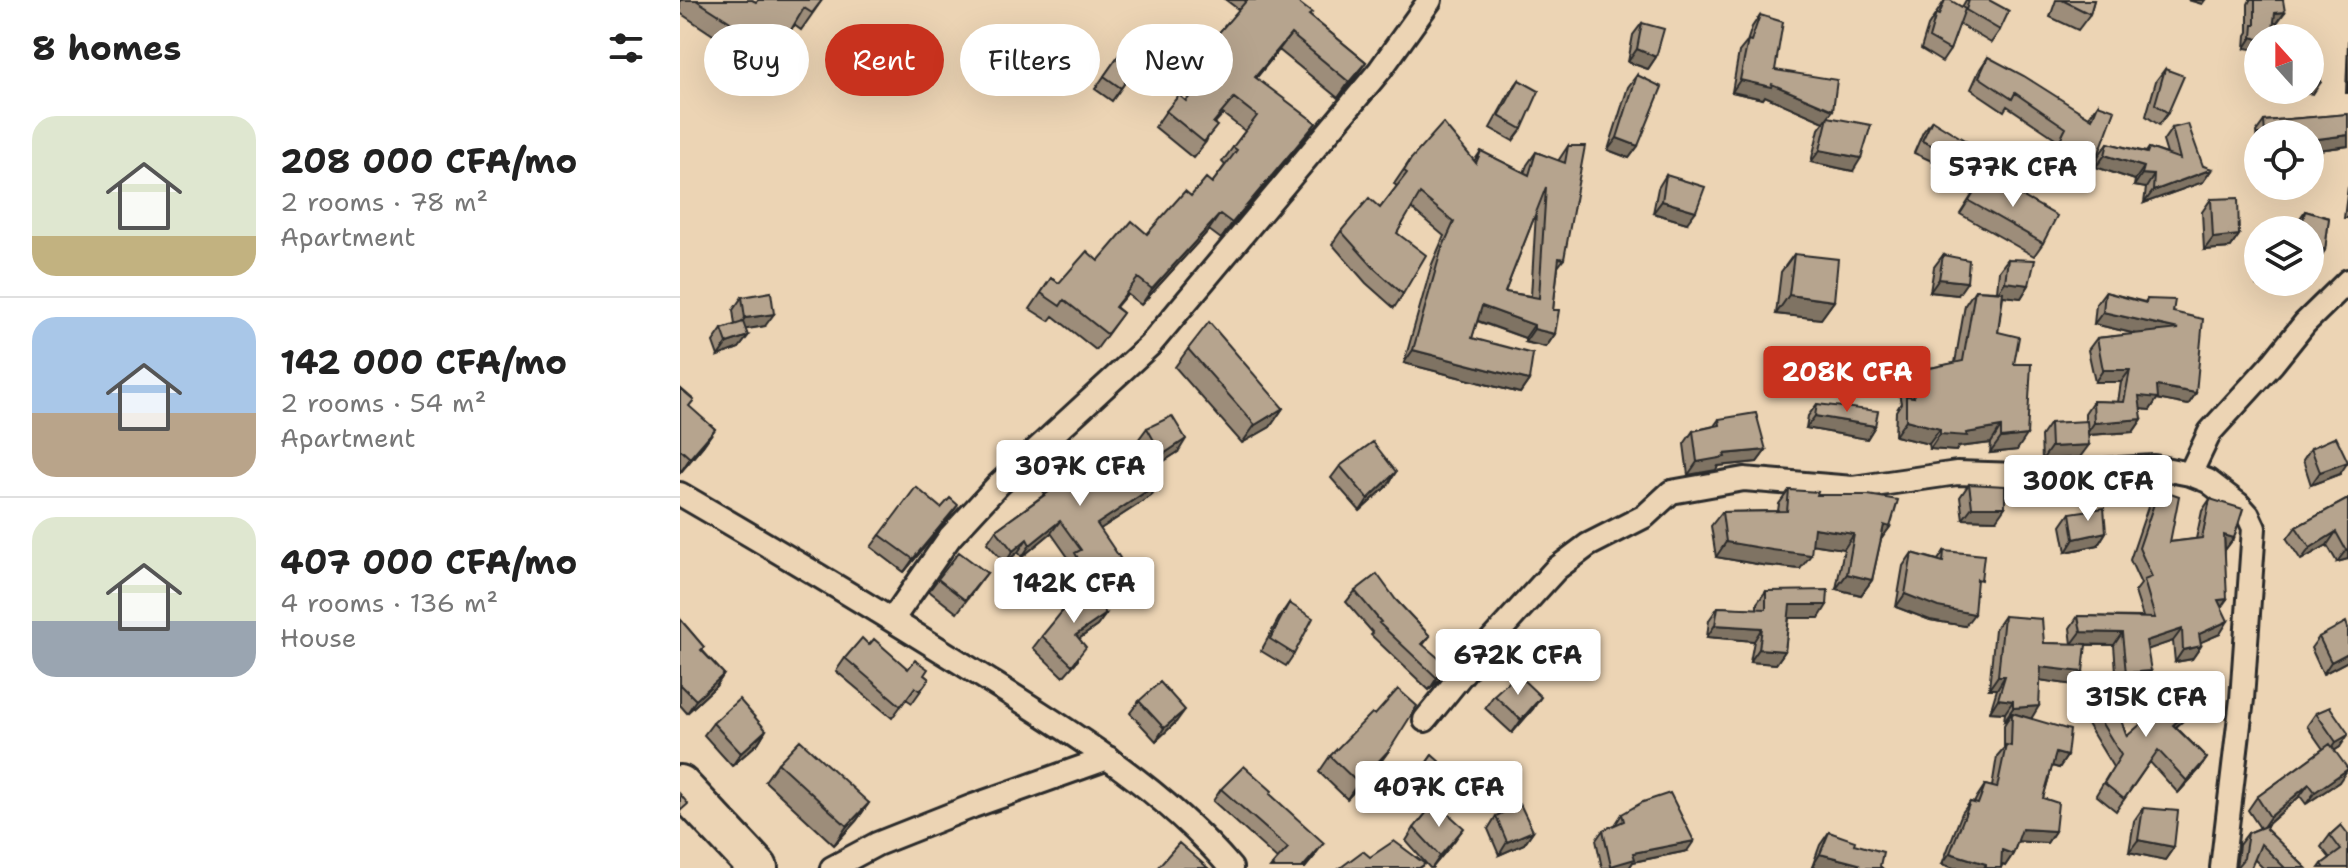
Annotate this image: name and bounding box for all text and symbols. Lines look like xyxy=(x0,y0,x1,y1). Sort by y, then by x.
chip: Buy xyxy=(704,24,809,96)
chip: Rent xyxy=(825,24,944,96)
chip: Filters xyxy=(960,24,1100,96)
chip: New xyxy=(1116,24,1233,96)
north arrow xyxy=(2244,24,2324,104)
map controls xyxy=(2244,24,2324,296)
text: 8 homes xyxy=(32,25,181,71)
icon: filters xyxy=(604,26,648,70)
button: locate xyxy=(2244,120,2324,200)
text: 208 000 CFA/mo xyxy=(280,138,577,184)
pin: 577K CFA xyxy=(1930,141,2096,209)
icon: home xyxy=(96,148,192,244)
text: 577K CFA xyxy=(1949,149,2077,184)
text: 2 rooms · 78 m² xyxy=(280,184,488,219)
button: layers xyxy=(2244,216,2324,296)
text: Apartment xyxy=(280,219,416,254)
text: 142 000 CFA/mo xyxy=(280,339,567,385)
pin: 208K CFA xyxy=(1764,346,1930,414)
icon: home xyxy=(96,349,192,445)
text: 208K CFA xyxy=(1781,354,1913,389)
text: 2 rooms · 54 m² xyxy=(280,385,486,420)
text: Apartment xyxy=(280,420,416,455)
pin: 307K CFA xyxy=(997,440,1163,508)
text: 307K CFA xyxy=(1014,448,1146,483)
pin: 300K CFA xyxy=(2005,455,2171,523)
text: 300K CFA xyxy=(2022,463,2154,498)
text: 407 000 CFA/mo xyxy=(280,539,577,585)
icon: home xyxy=(96,549,192,645)
pin: 142K CFA xyxy=(991,557,1157,625)
text: 142K CFA xyxy=(1012,565,1136,600)
text: 4 rooms · 136 m² xyxy=(280,585,498,620)
text: House xyxy=(280,620,356,655)
pin: 672K CFA xyxy=(1435,629,1601,697)
text: 672K CFA xyxy=(1454,637,1582,672)
pin: 315K CFA xyxy=(2063,671,2229,739)
text: 315K CFA xyxy=(2085,679,2207,714)
pin: 407K CFA xyxy=(1356,761,1522,829)
text: 407K CFA xyxy=(1373,769,1505,804)

